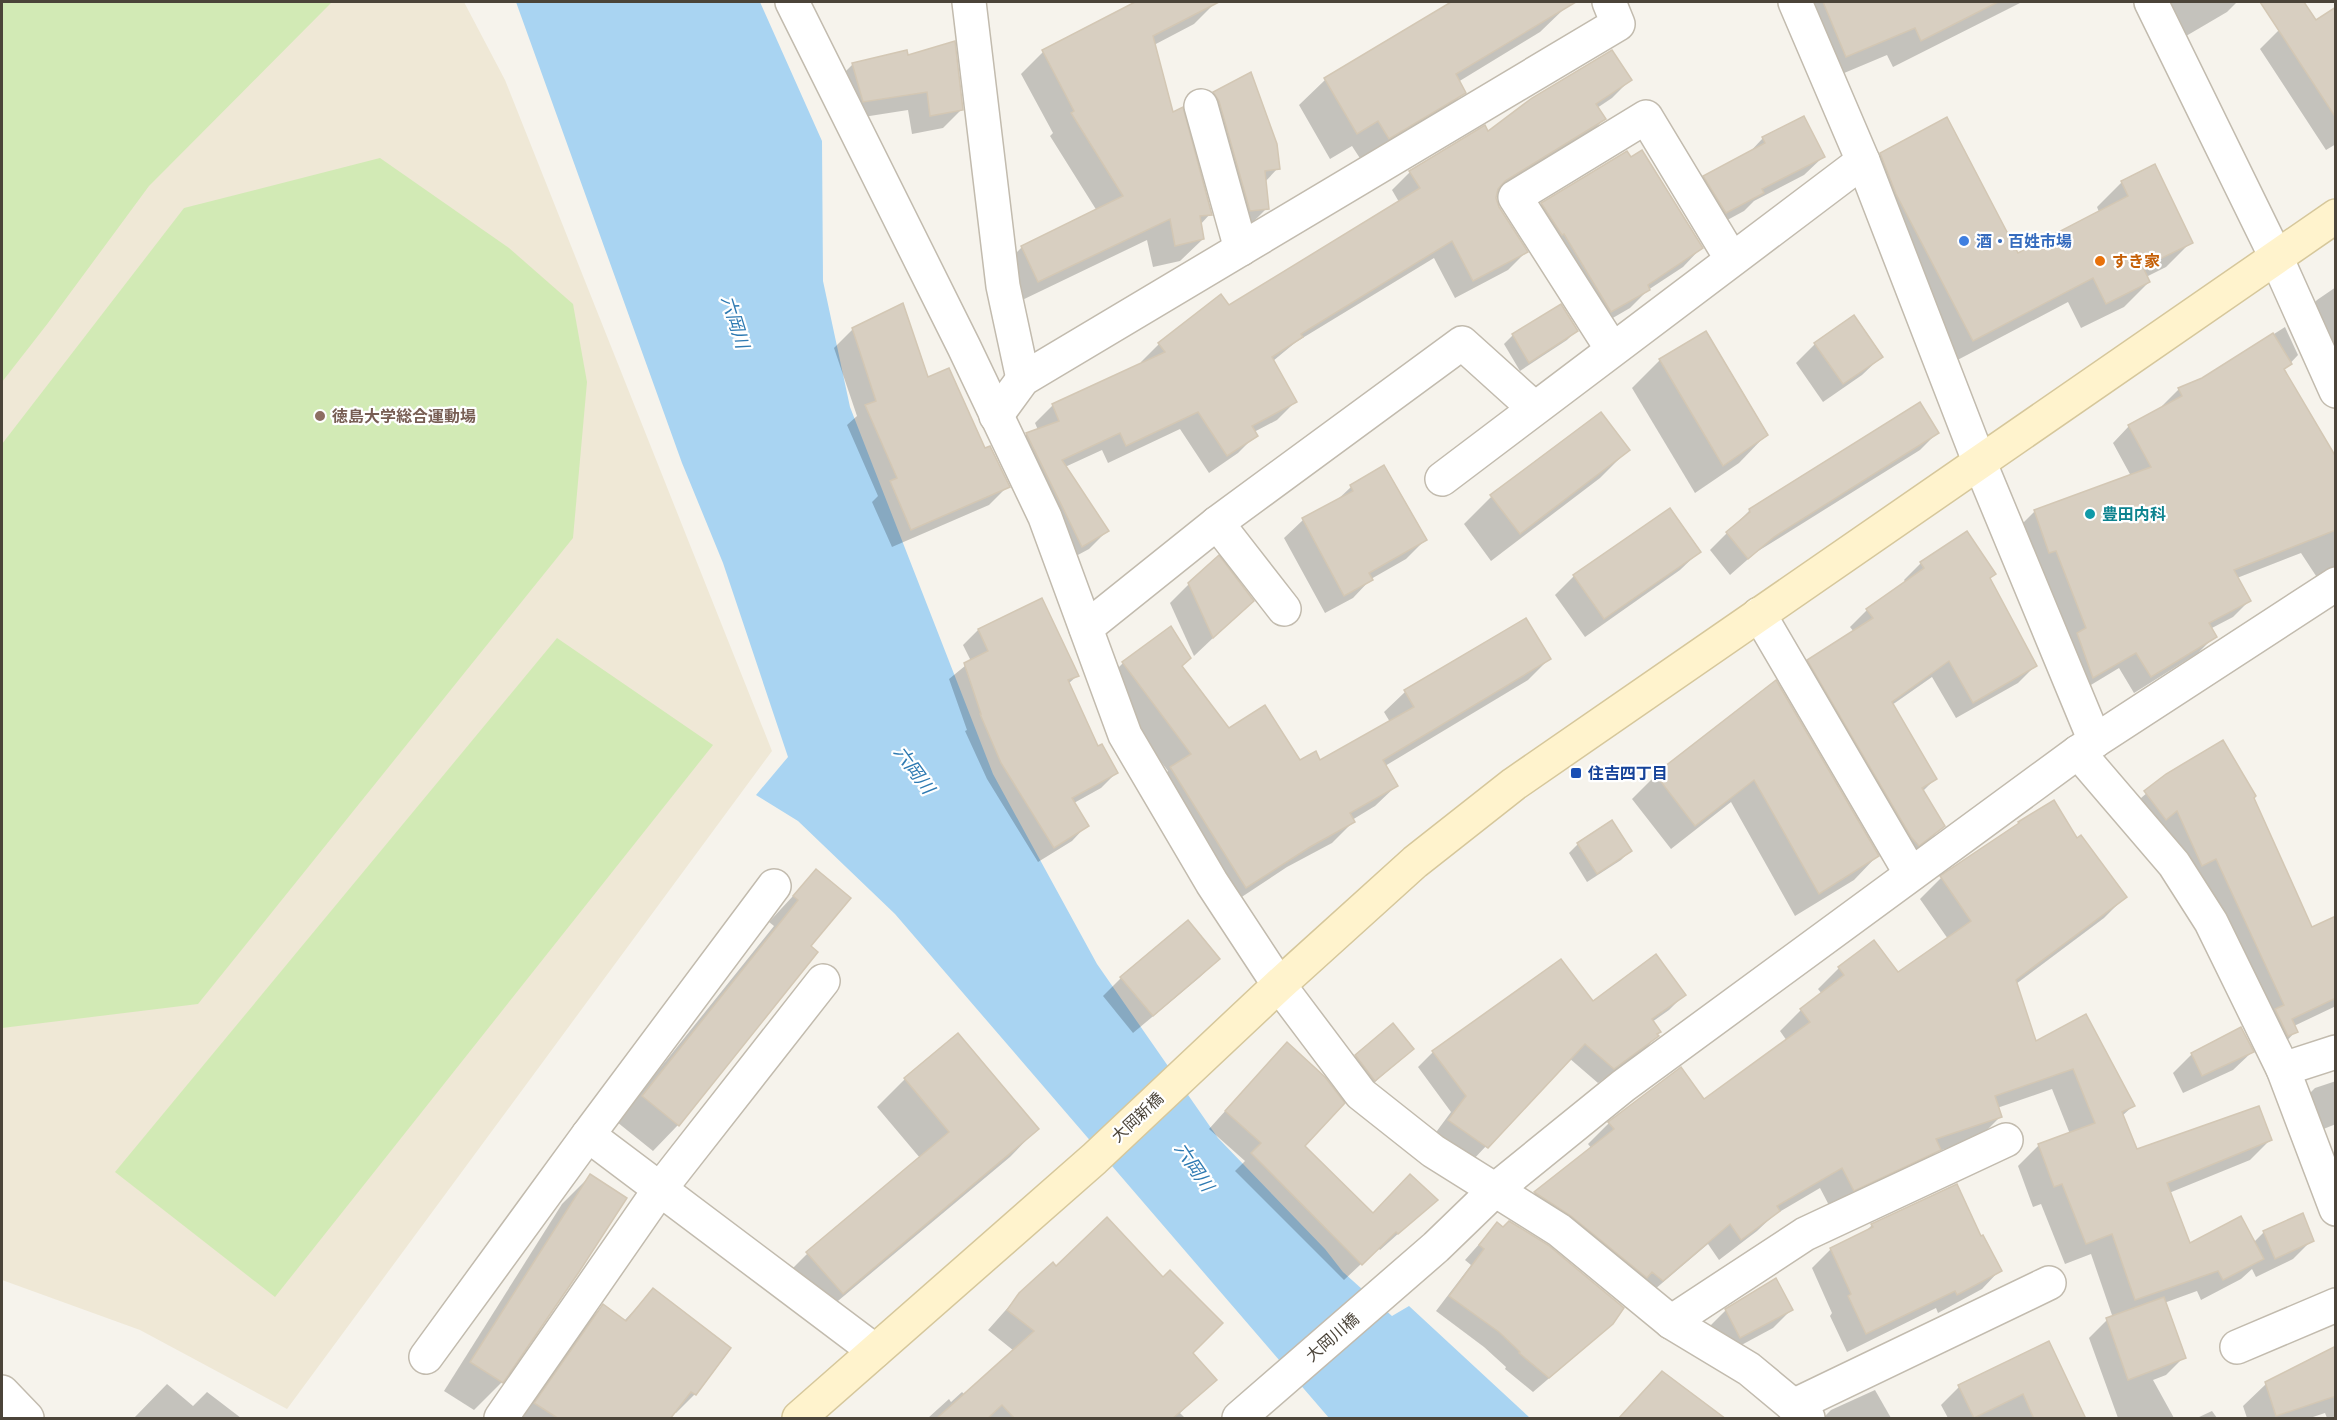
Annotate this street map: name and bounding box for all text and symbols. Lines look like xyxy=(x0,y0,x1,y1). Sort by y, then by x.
place label: 酒・百姓市場 xyxy=(1976,232,2072,250)
marker: 酒・百姓市場 xyxy=(1957,234,1971,248)
place label: すき家 xyxy=(2112,253,2160,270)
marker: すき家 xyxy=(2093,254,2107,268)
water label: 六岡川 xyxy=(718,293,753,353)
place label: 徳島大学総合運動場 xyxy=(332,407,476,425)
marker: 徳島大学総合運動場 xyxy=(313,409,327,423)
place label: 豊田内科 xyxy=(2102,506,2166,523)
marker: 豊田内科 xyxy=(2083,507,2097,521)
water label: 六岡川 xyxy=(890,742,939,799)
place label: 住吉四丁目 xyxy=(1587,765,1668,782)
marker: 住吉四丁目 xyxy=(1569,766,1583,780)
street label: 大岡新橋 xyxy=(1108,1089,1167,1145)
water label: 六岡川 xyxy=(1171,1139,1219,1197)
street label: 大岡川橋 xyxy=(1303,1310,1362,1365)

